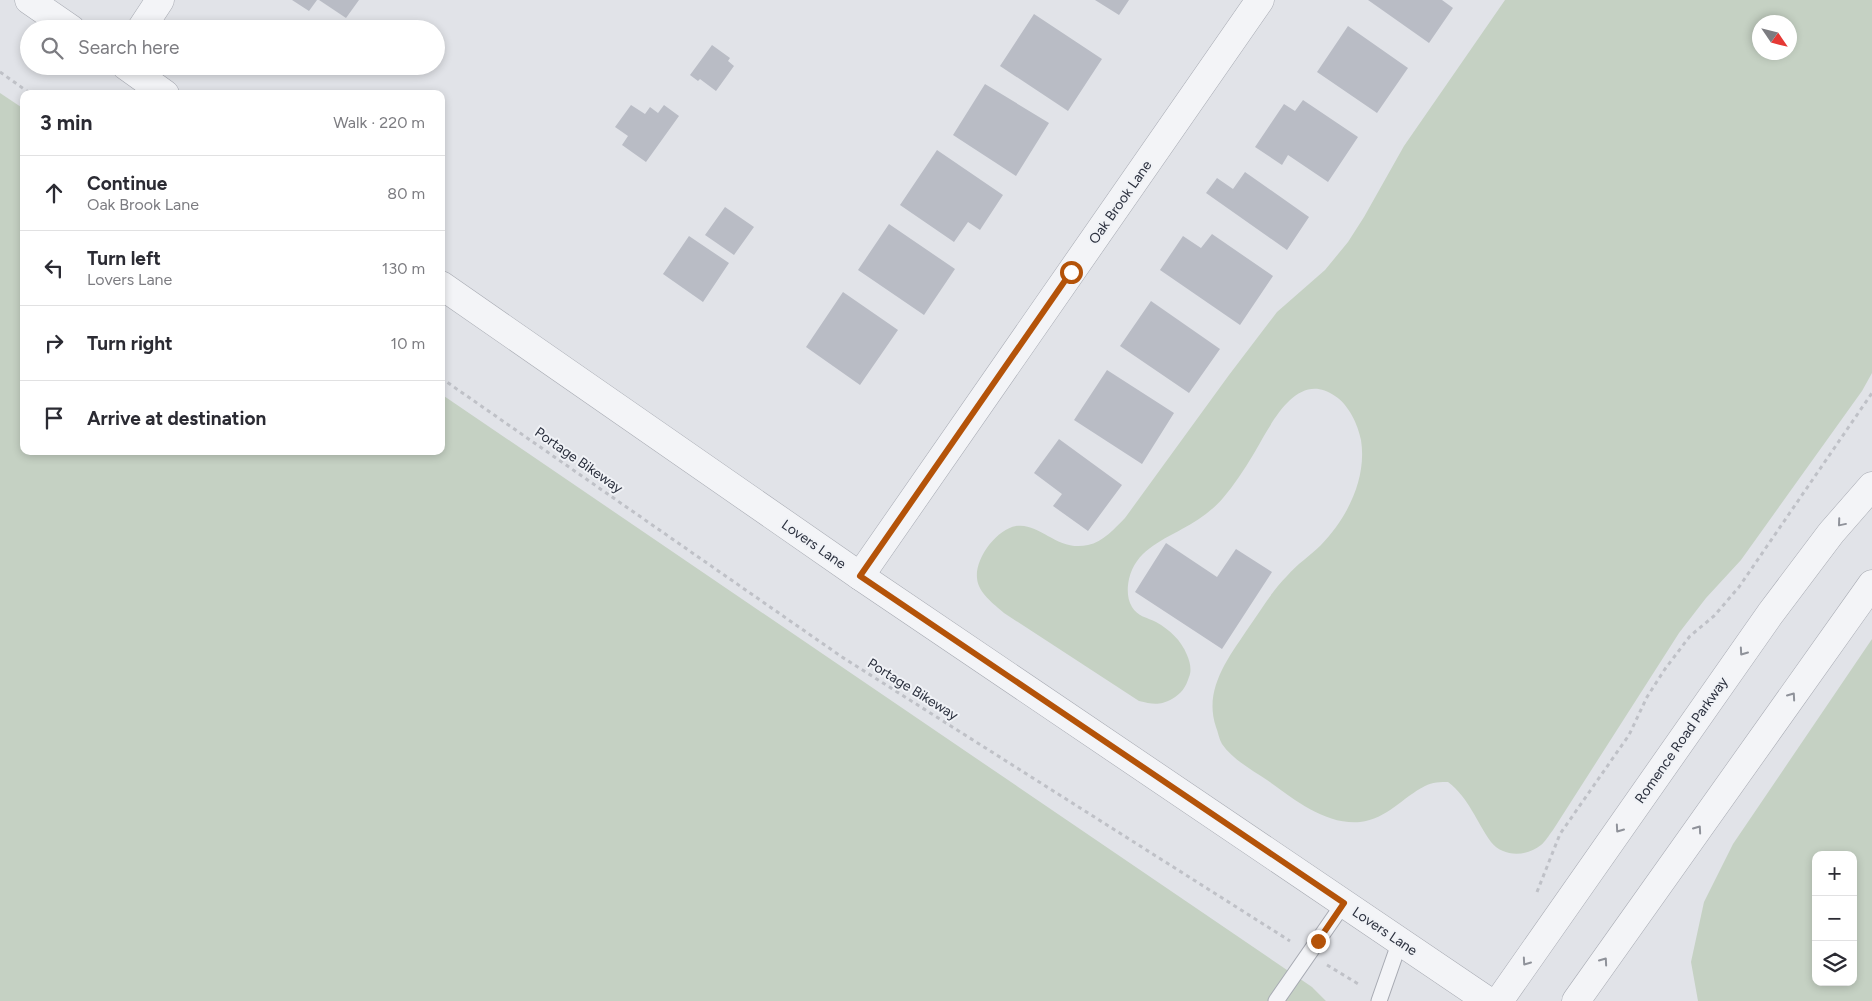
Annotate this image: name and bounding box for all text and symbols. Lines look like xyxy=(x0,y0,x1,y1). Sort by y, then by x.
north arrow xyxy=(1752,15,1797,60)
search box xyxy=(20,20,445,75)
icon: search xyxy=(38,34,66,62)
text: Search here xyxy=(78,36,180,59)
text: 3 min xyxy=(40,110,92,135)
text: Walk · 220 m xyxy=(333,113,425,132)
street label: Oak Brook Lane xyxy=(1085,157,1156,247)
text: Continue xyxy=(87,172,167,195)
icon: ahead xyxy=(40,179,68,207)
text: 80 m xyxy=(387,184,425,203)
text: Oak Brook Lane xyxy=(87,195,199,214)
text: Turn left xyxy=(87,247,161,270)
icon: left xyxy=(40,254,68,282)
text: 130 m xyxy=(382,259,425,278)
route start xyxy=(1060,261,1083,284)
text: Lovers Lane xyxy=(87,270,172,289)
icon: right xyxy=(40,329,68,357)
text: Turn right xyxy=(87,332,173,355)
text: 10 m xyxy=(391,334,425,353)
icon: arrive xyxy=(40,404,68,432)
text: Arrive at destination xyxy=(87,407,266,430)
street label: Portage Bikeway xyxy=(531,424,627,497)
street label: Lovers Lane xyxy=(778,516,849,573)
one-way arrow xyxy=(1837,517,1846,526)
one-way arrow xyxy=(1740,647,1749,656)
street label: Portage Bikeway xyxy=(864,655,962,724)
street label: Romence Road Parkway xyxy=(1631,673,1732,807)
one-way arrow xyxy=(1786,693,1795,702)
one-way arrow xyxy=(1616,823,1625,832)
one-way arrow xyxy=(1692,825,1701,835)
map controls xyxy=(1812,851,1857,986)
button: + xyxy=(1812,851,1857,896)
button: − xyxy=(1812,896,1857,941)
street label: Lovers Lane xyxy=(1349,904,1421,960)
route end xyxy=(1307,930,1330,953)
button: layers xyxy=(1812,941,1857,986)
one-way arrow xyxy=(1523,956,1532,965)
one-way arrow xyxy=(1598,957,1607,967)

